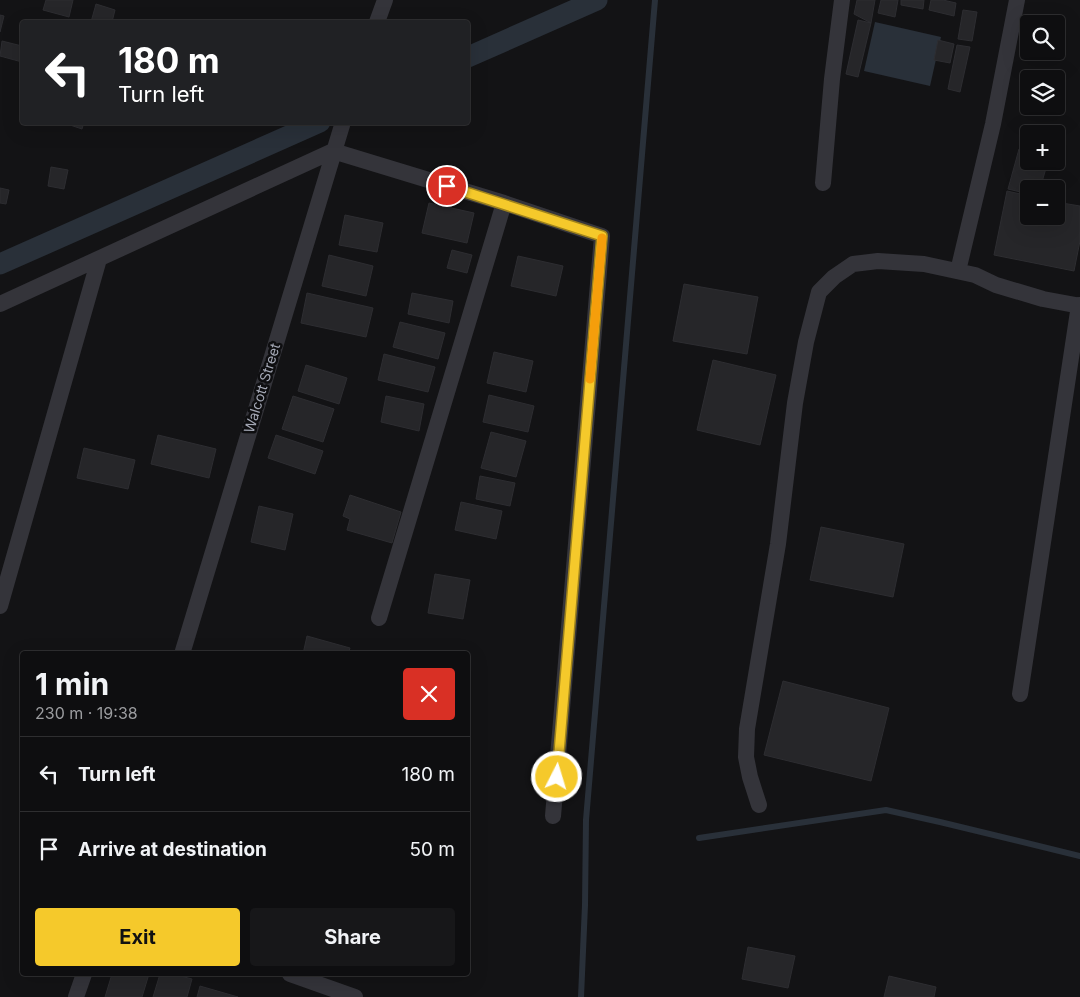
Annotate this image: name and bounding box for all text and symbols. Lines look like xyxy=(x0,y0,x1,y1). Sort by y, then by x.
map controls xyxy=(1020,15,1065,225)
button: search xyxy=(1020,15,1065,60)
text: 180 m xyxy=(118,39,220,81)
icon: left xyxy=(35,40,100,105)
button: layers xyxy=(1020,70,1065,115)
text: Turn left xyxy=(118,81,204,107)
button: + xyxy=(1020,125,1065,170)
pin xyxy=(426,165,468,207)
icon: arrive xyxy=(433,172,461,200)
button: − xyxy=(1020,180,1065,225)
street label: Walcott Street xyxy=(240,341,283,435)
text: 1 min xyxy=(35,666,109,702)
button: close xyxy=(403,668,455,720)
text: 230 m · 19:38 xyxy=(35,703,138,723)
position arrow xyxy=(530,750,582,802)
icon: left xyxy=(35,760,63,788)
text: Turn left xyxy=(78,763,156,786)
text: 180 m xyxy=(402,763,455,786)
icon: arrive xyxy=(35,835,63,863)
text: Arrive at destination xyxy=(78,838,267,861)
text: 50 m xyxy=(409,838,455,861)
button: Exit xyxy=(35,908,240,966)
button: Share xyxy=(250,908,455,966)

